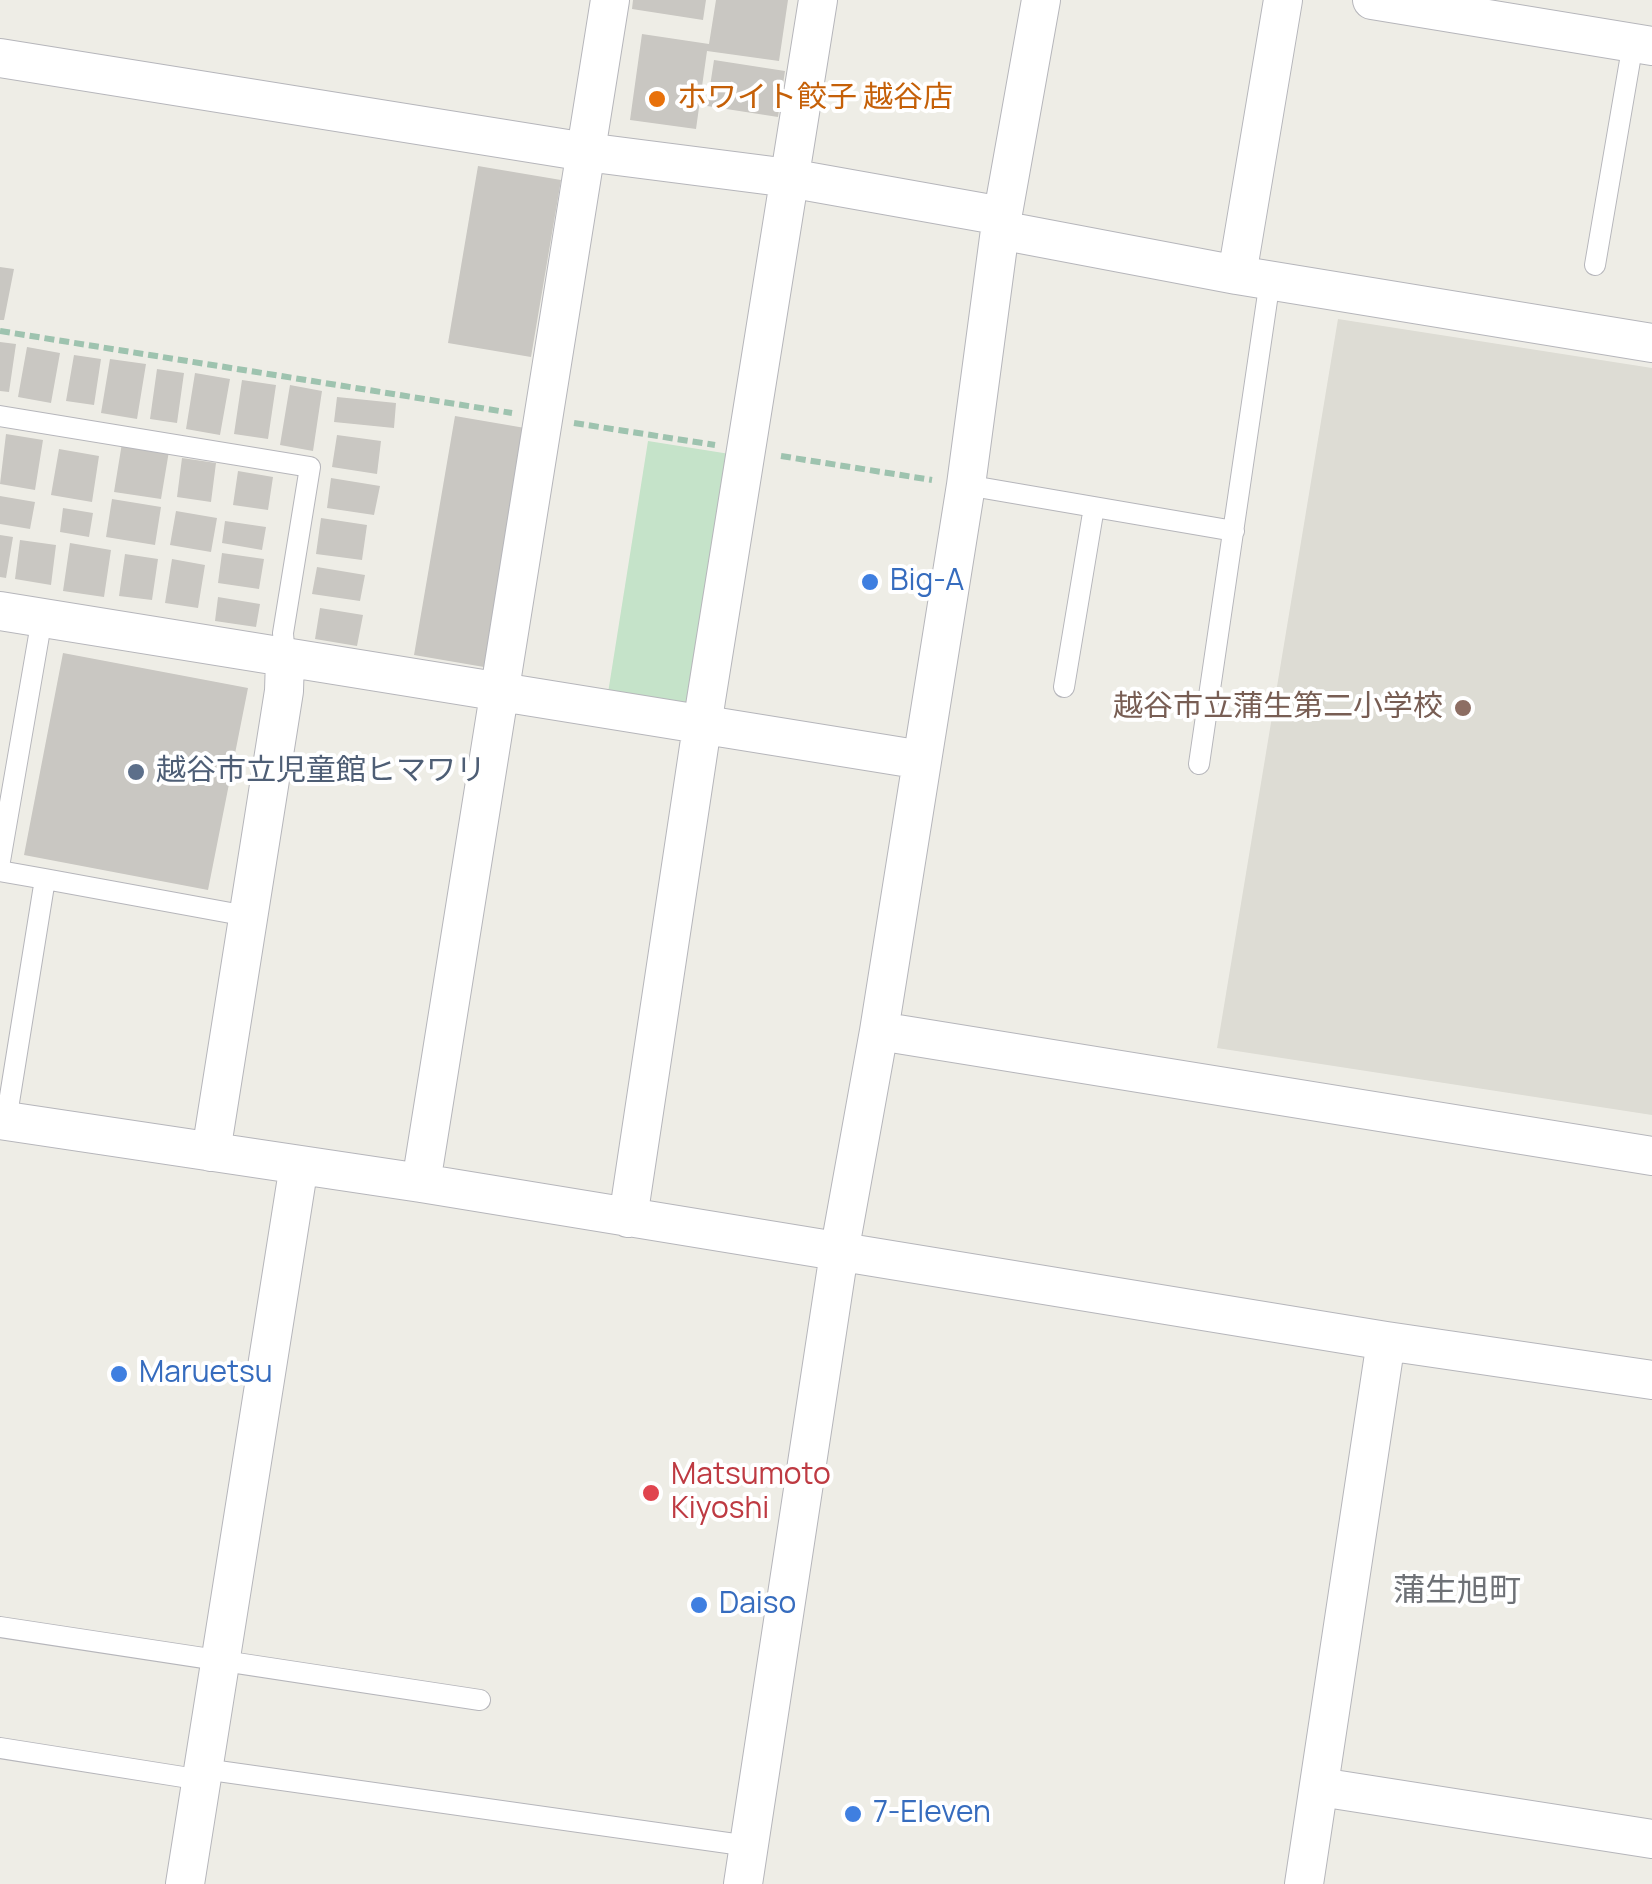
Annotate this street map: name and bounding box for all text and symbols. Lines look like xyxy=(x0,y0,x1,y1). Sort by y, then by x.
place label: ホワイト餃子 越谷店 xyxy=(677,81,953,117)
marker: ホワイト餃子 越谷店 xyxy=(646,88,668,110)
place label: Big-A xyxy=(890,564,964,600)
marker: Big-A xyxy=(859,571,881,593)
place label: 越谷市立蒲生第二小学校 xyxy=(1113,690,1443,726)
marker: 越谷市立蒲生第二小学校 xyxy=(1452,697,1474,719)
place label: 越谷市立児童館ヒマワリ xyxy=(156,754,486,790)
marker: 越谷市立児童館ヒマワリ xyxy=(125,761,147,783)
place label: Maruetsu xyxy=(139,1356,273,1392)
marker: Maruetsu xyxy=(108,1363,130,1385)
place label: Matsumoto Kiyoshi xyxy=(671,1458,831,1528)
marker: Matsumoto Kiyoshi xyxy=(640,1482,662,1504)
district label: 蒲生旭町 xyxy=(1393,1573,1521,1611)
place label: Daiso xyxy=(719,1587,796,1623)
marker: Daiso xyxy=(688,1594,710,1616)
place label: 7-Eleven xyxy=(873,1796,991,1832)
marker: 7-Eleven xyxy=(842,1803,864,1825)

